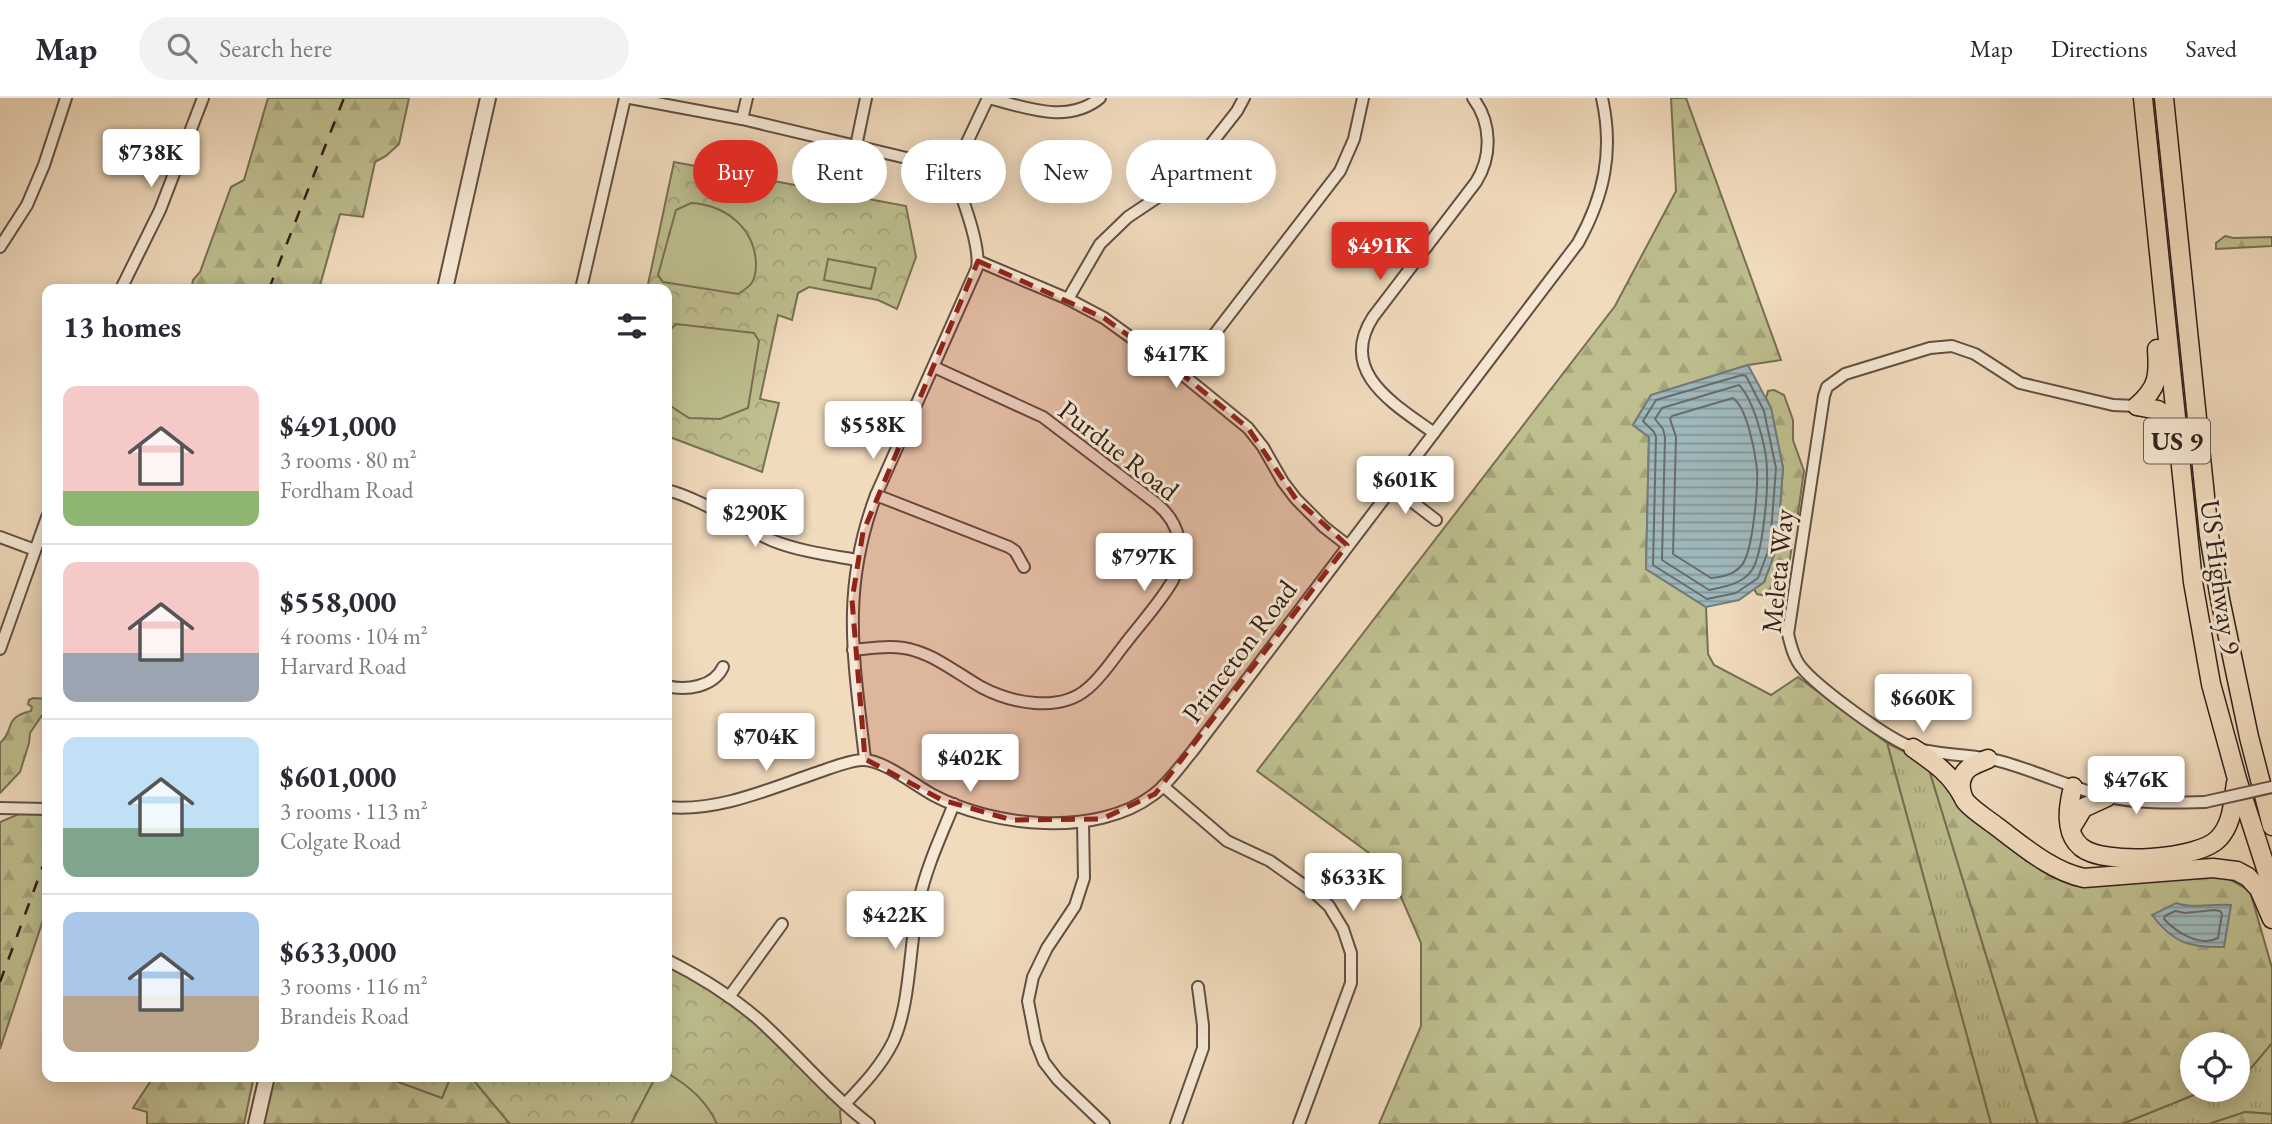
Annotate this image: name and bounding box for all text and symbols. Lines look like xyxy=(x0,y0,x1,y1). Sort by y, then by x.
search box xyxy=(139,17,629,80)
text: Map xyxy=(35,27,97,70)
icon: search xyxy=(163,29,201,67)
text: Search here xyxy=(219,31,332,65)
text: Map xyxy=(1970,33,2013,64)
text: Directions xyxy=(2051,33,2148,64)
text: Saved xyxy=(2186,33,2237,64)
pin: $738K xyxy=(102,130,200,189)
text: $738K xyxy=(119,137,183,167)
chip: Buy xyxy=(693,140,778,203)
chip: Rent xyxy=(792,140,887,203)
chip: Filters xyxy=(901,140,1006,203)
chip: New xyxy=(1020,140,1112,203)
chip: Apartment xyxy=(1126,140,1276,203)
pin: $491K xyxy=(1331,222,1429,282)
text: $491K xyxy=(1348,230,1412,260)
text: 13 homes xyxy=(63,307,181,346)
icon: filters xyxy=(613,307,651,345)
pin: $417K xyxy=(1127,330,1225,390)
text: $417K xyxy=(1144,338,1208,368)
street label: Purdue Road xyxy=(1051,392,1187,509)
pin: $558K xyxy=(824,402,922,461)
text: $491,000 xyxy=(280,406,396,445)
text: $558K xyxy=(841,409,905,439)
icon: home xyxy=(119,414,203,498)
road number: US 9 xyxy=(2144,418,2210,464)
text: 3 rooms · 80 m² xyxy=(280,445,417,475)
pin: $601K xyxy=(1356,456,1454,516)
text: $601K xyxy=(1373,464,1437,494)
text: Fordham Road xyxy=(280,475,413,505)
pin: $290K xyxy=(706,490,804,549)
text: $290K xyxy=(723,497,787,527)
street label: US Highway 9 xyxy=(2192,497,2250,657)
street label: Meleta Way xyxy=(1753,506,1802,635)
pin: $797K xyxy=(1095,533,1193,593)
text: $797K xyxy=(1112,541,1176,571)
street label: Princeton Road xyxy=(1174,572,1305,730)
text: $558,000 xyxy=(280,582,396,621)
icon: home xyxy=(119,590,203,674)
text: 4 rooms · 104 m² xyxy=(280,621,428,651)
text: Harvard Road xyxy=(280,651,406,681)
pin: $660K xyxy=(1874,674,1972,734)
text: $660K xyxy=(1891,682,1955,712)
pin: $704K xyxy=(717,714,815,773)
text: $704K xyxy=(734,721,798,751)
pin: $402K xyxy=(921,734,1019,794)
text: $402K xyxy=(938,742,1002,772)
pin: $476K xyxy=(2087,756,2185,816)
text: $601,000 xyxy=(280,757,396,796)
text: $476K xyxy=(2104,764,2168,794)
icon: home xyxy=(119,765,203,849)
text: 3 rooms · 113 m² xyxy=(280,796,428,826)
text: Colgate Road xyxy=(280,826,401,856)
pin: $633K xyxy=(1304,854,1402,913)
text: $633K xyxy=(1321,861,1385,891)
pin: $422K xyxy=(846,892,944,951)
text: $422K xyxy=(863,899,927,929)
text: $633,000 xyxy=(280,932,396,971)
icon: home xyxy=(119,940,203,1024)
text: 3 rooms · 116 m² xyxy=(280,971,428,1001)
text: Brandeis Road xyxy=(280,1001,409,1031)
map controls xyxy=(2180,1032,2250,1102)
button: locate xyxy=(2180,1032,2250,1102)

